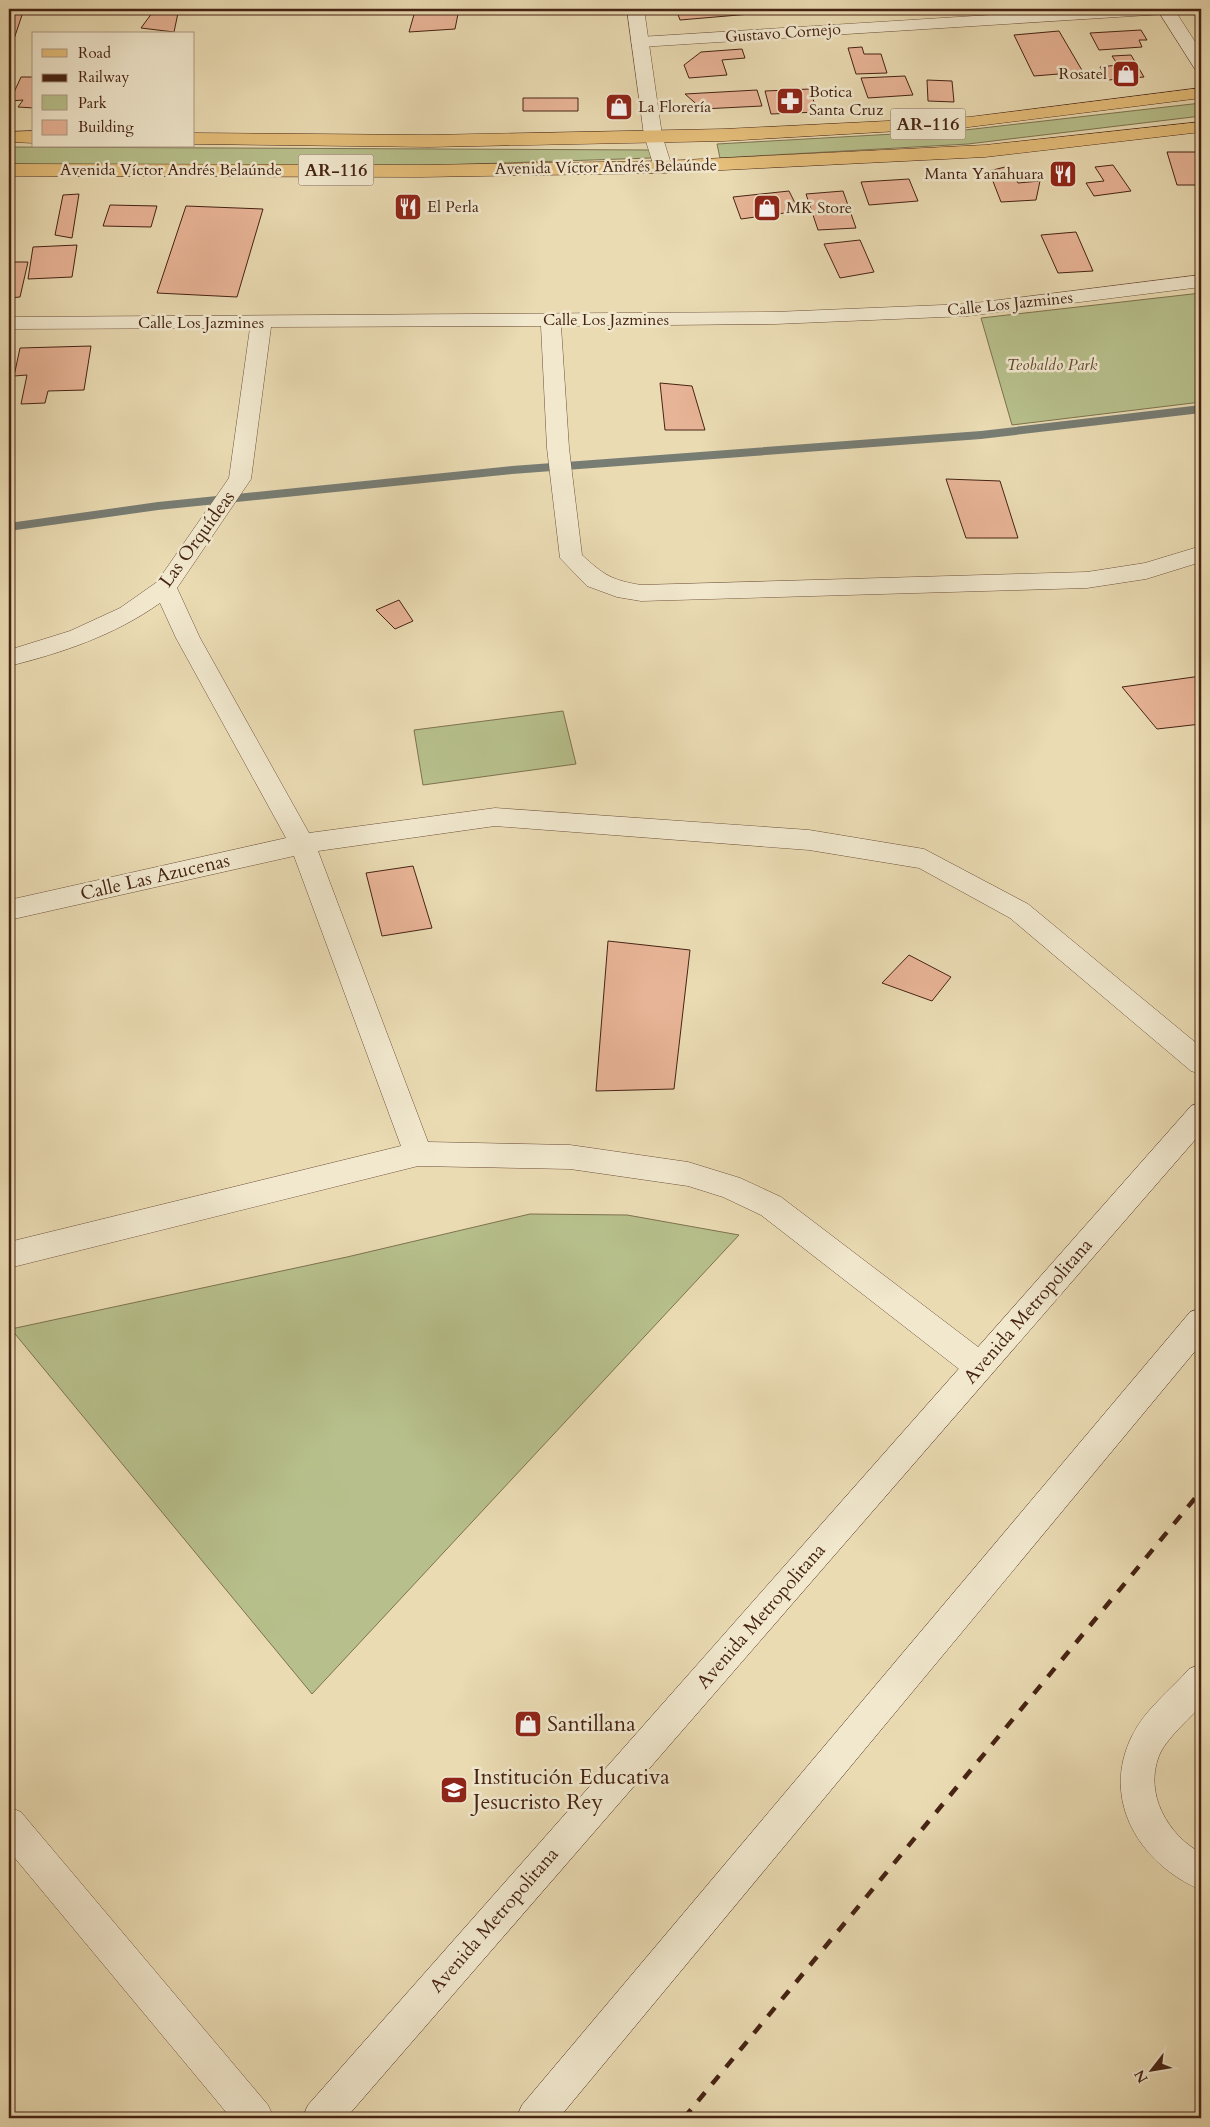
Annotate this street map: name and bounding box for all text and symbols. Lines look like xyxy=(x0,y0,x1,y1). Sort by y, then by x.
street label: Gustavo Cornejo xyxy=(724,18,842,48)
legend xyxy=(32,32,195,148)
text: Road xyxy=(78,43,111,63)
shop icon: Rosatel xyxy=(1111,59,1141,89)
place label: Rosatel xyxy=(1059,63,1107,85)
text: Railway xyxy=(78,67,129,87)
place label: Botica Santa Cruz xyxy=(809,81,883,121)
pharmacy icon: Botica Santa Cruz xyxy=(775,86,805,116)
shop icon: La Florería xyxy=(604,92,634,122)
text: Park xyxy=(78,93,107,113)
place label: La Florería xyxy=(638,96,711,118)
road number: AR-116 xyxy=(890,108,966,140)
text: Building xyxy=(78,117,134,137)
road number: AR-116 xyxy=(298,154,374,186)
street label: Avenida Víctor Andrés Belaúnde xyxy=(495,154,717,180)
street label: Avenida Víctor Andrés Belaúnde xyxy=(60,159,282,181)
restaurant icon: Manta Yanahuara xyxy=(1048,159,1078,189)
place label: Manta Yanahuara xyxy=(925,163,1044,185)
restaurant icon: El Perla xyxy=(393,192,423,222)
shop icon: MK Store xyxy=(752,193,782,223)
place label: El Perla xyxy=(427,196,479,218)
place label: MK Store xyxy=(786,197,852,219)
street label: Calle Los Jazmines xyxy=(946,286,1074,322)
street label: Calle Los Jazmines xyxy=(543,309,669,331)
street label: Calle Los Jazmines xyxy=(138,312,264,334)
park label: Teobaldo Park xyxy=(1007,354,1098,376)
street label: Las Orquídeas xyxy=(153,485,241,593)
street label: Calle Las Azucenas xyxy=(78,847,232,907)
street label: Avenida Metropolitana xyxy=(958,1233,1098,1389)
street label: Avenida Metropolitana xyxy=(691,1538,831,1694)
shop icon: Santillana xyxy=(513,1709,543,1739)
place label: Santillana xyxy=(547,1709,636,1739)
place label: Institución Educativa Jesucristo Rey xyxy=(470,1762,670,1817)
school or university icon: Institución Educativa Jesucristo Rey xyxy=(439,1775,469,1805)
street label: Avenida Metropolitana xyxy=(424,1842,564,1998)
north arrow xyxy=(1128,2044,1178,2094)
text: N xyxy=(1130,2066,1153,2087)

